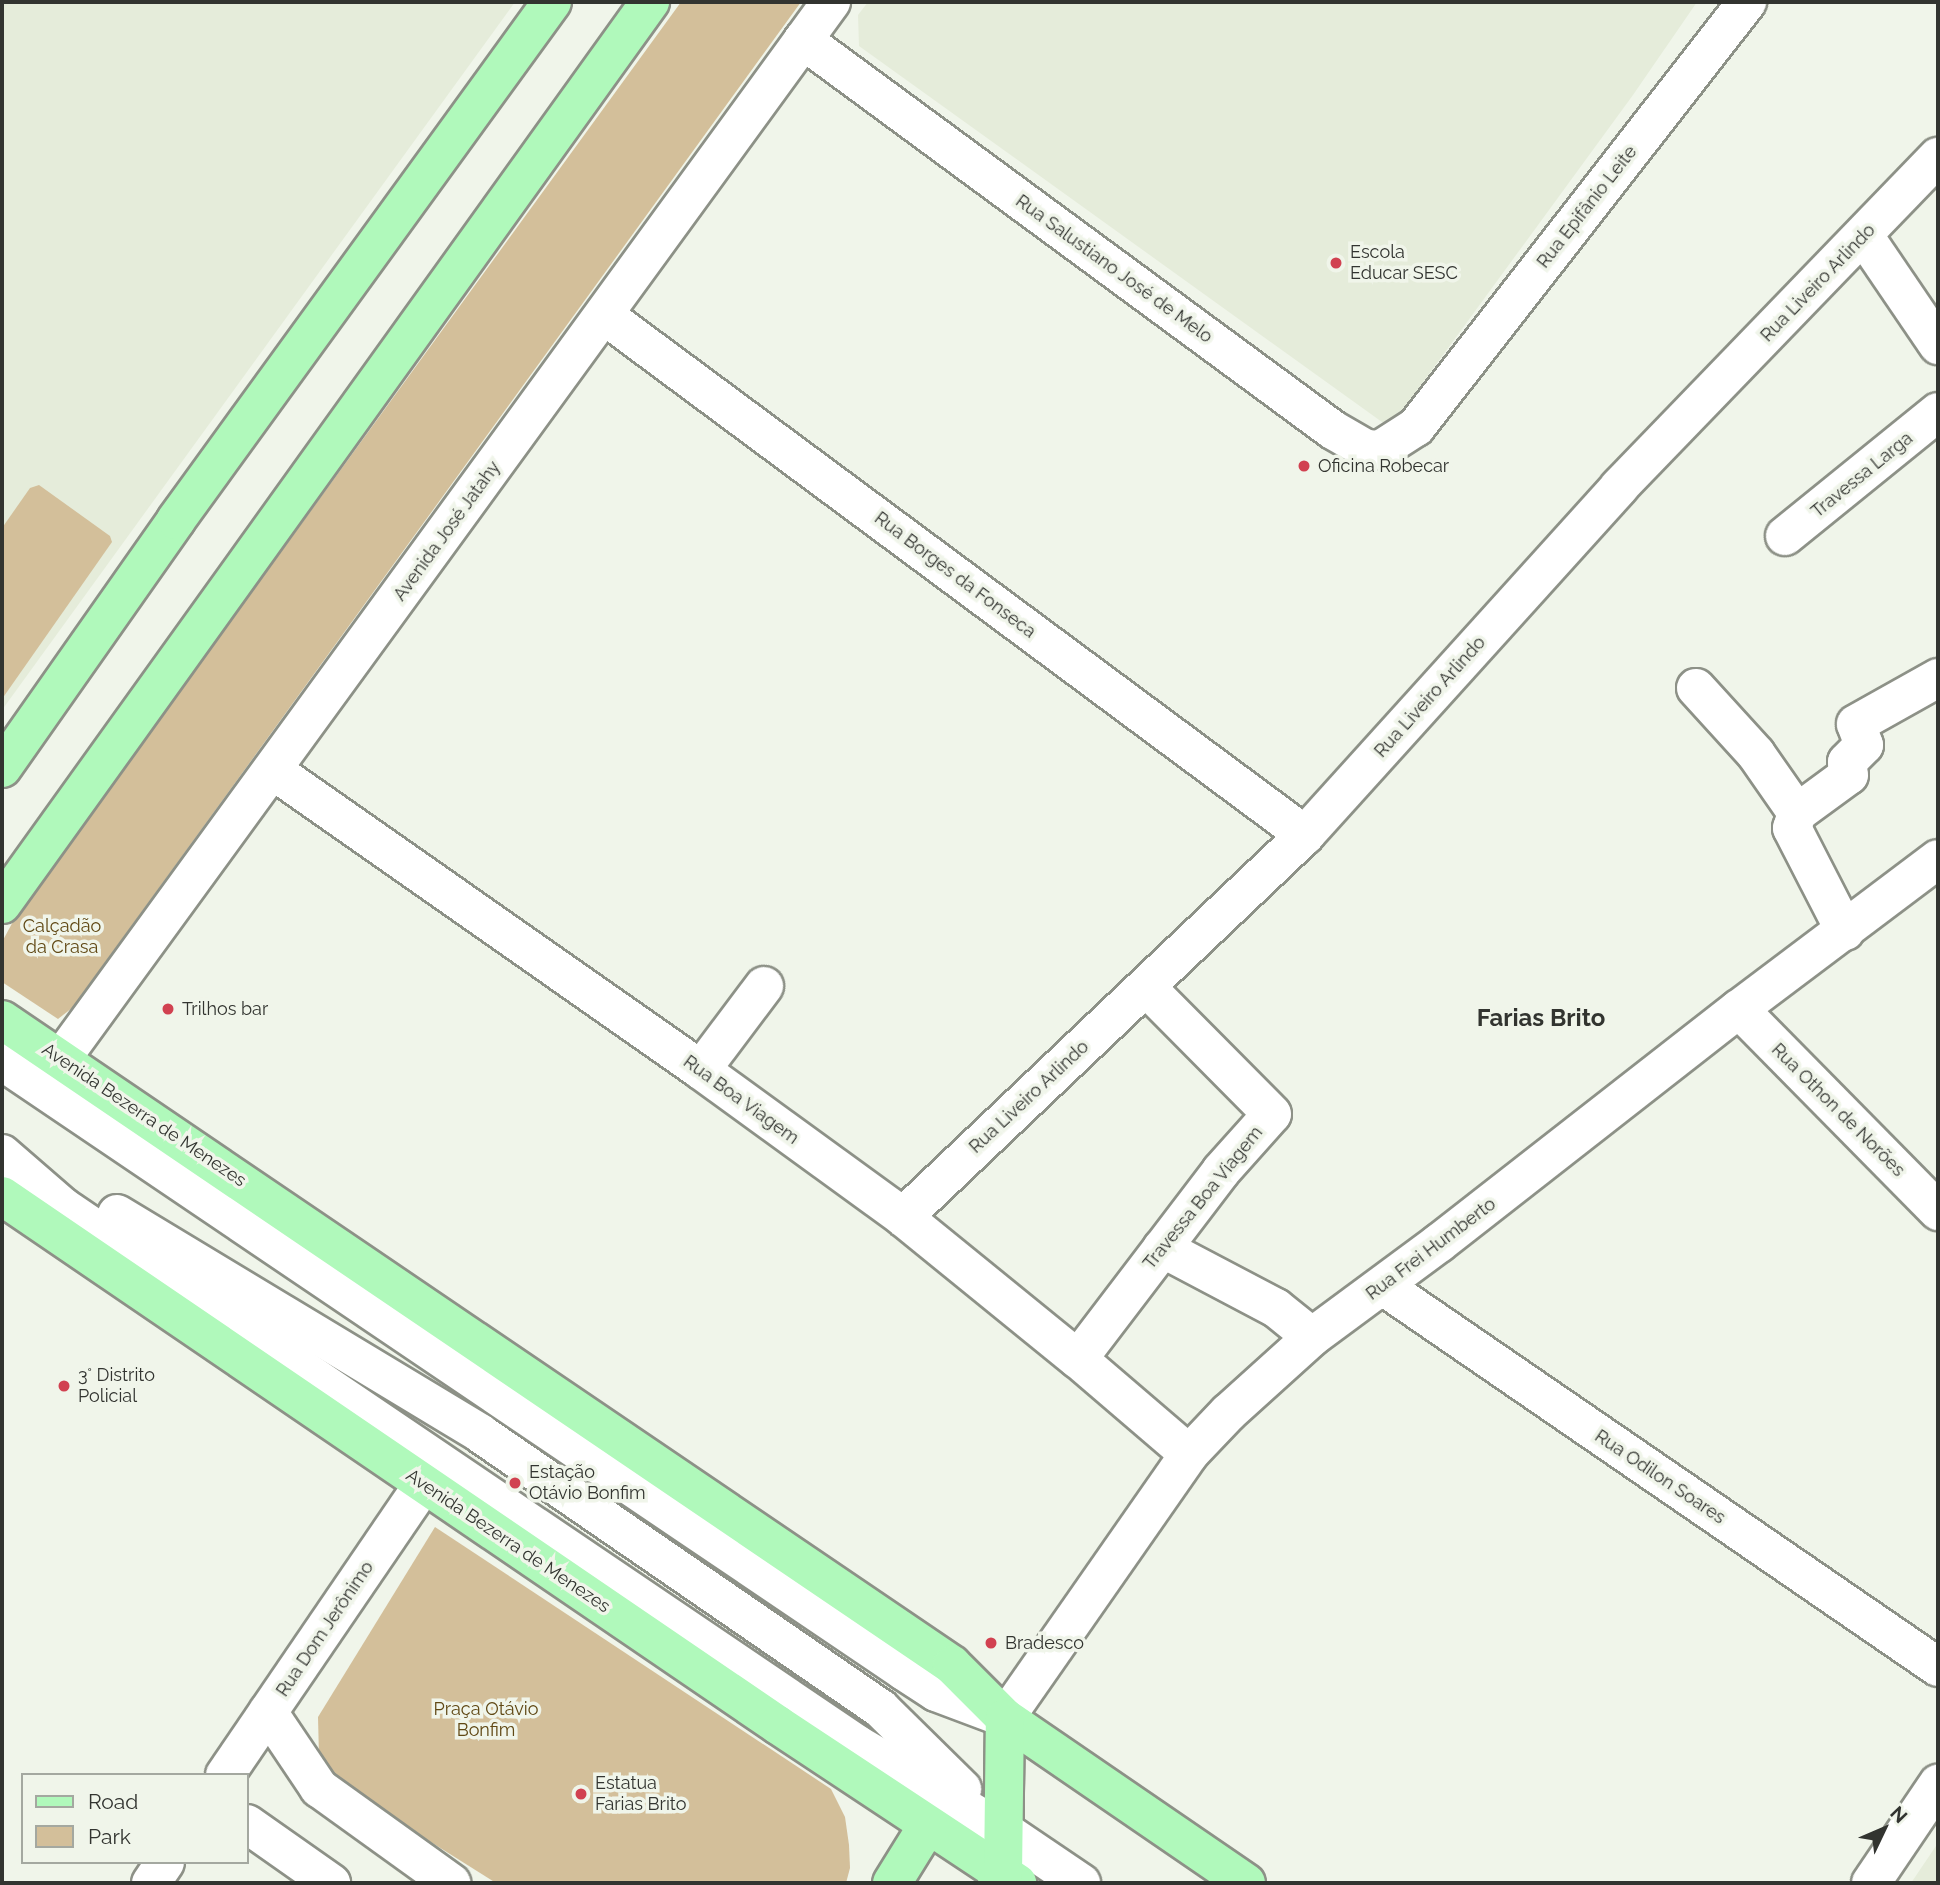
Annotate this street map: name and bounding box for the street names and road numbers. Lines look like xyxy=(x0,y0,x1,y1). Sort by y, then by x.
street label: Rua Epifânio Leite xyxy=(1533,142,1641,272)
street label: Rua Salustiano José de Melo xyxy=(1011,190,1217,348)
street label: Rua Liveiro Arlindo xyxy=(1756,219,1880,347)
street label: Travessa Larga xyxy=(1807,428,1917,522)
street label: Avenida José Jatahy xyxy=(389,456,505,606)
street label: Rua Borges da Fonseca xyxy=(870,507,1040,643)
street label: Rua Liveiro Arlindo xyxy=(1370,632,1490,762)
street label: Rua Liveiro Arlindo xyxy=(965,1036,1093,1158)
street label: Avenida Bezerra de Menezes xyxy=(38,1039,250,1191)
street label: Rua Othon de Norões xyxy=(1767,1039,1909,1181)
street label: Rua Boa Viagem xyxy=(679,1051,803,1149)
street label: Travessa Boa Viagem xyxy=(1139,1122,1267,1274)
street label: Rua Frei Humberto xyxy=(1362,1193,1500,1305)
street label: Rua Odilon Soares xyxy=(1591,1425,1729,1529)
street label: Avenida Bezerra de Menezes xyxy=(402,1465,614,1617)
street label: Rua Dom Jerônimo xyxy=(272,1557,378,1701)

